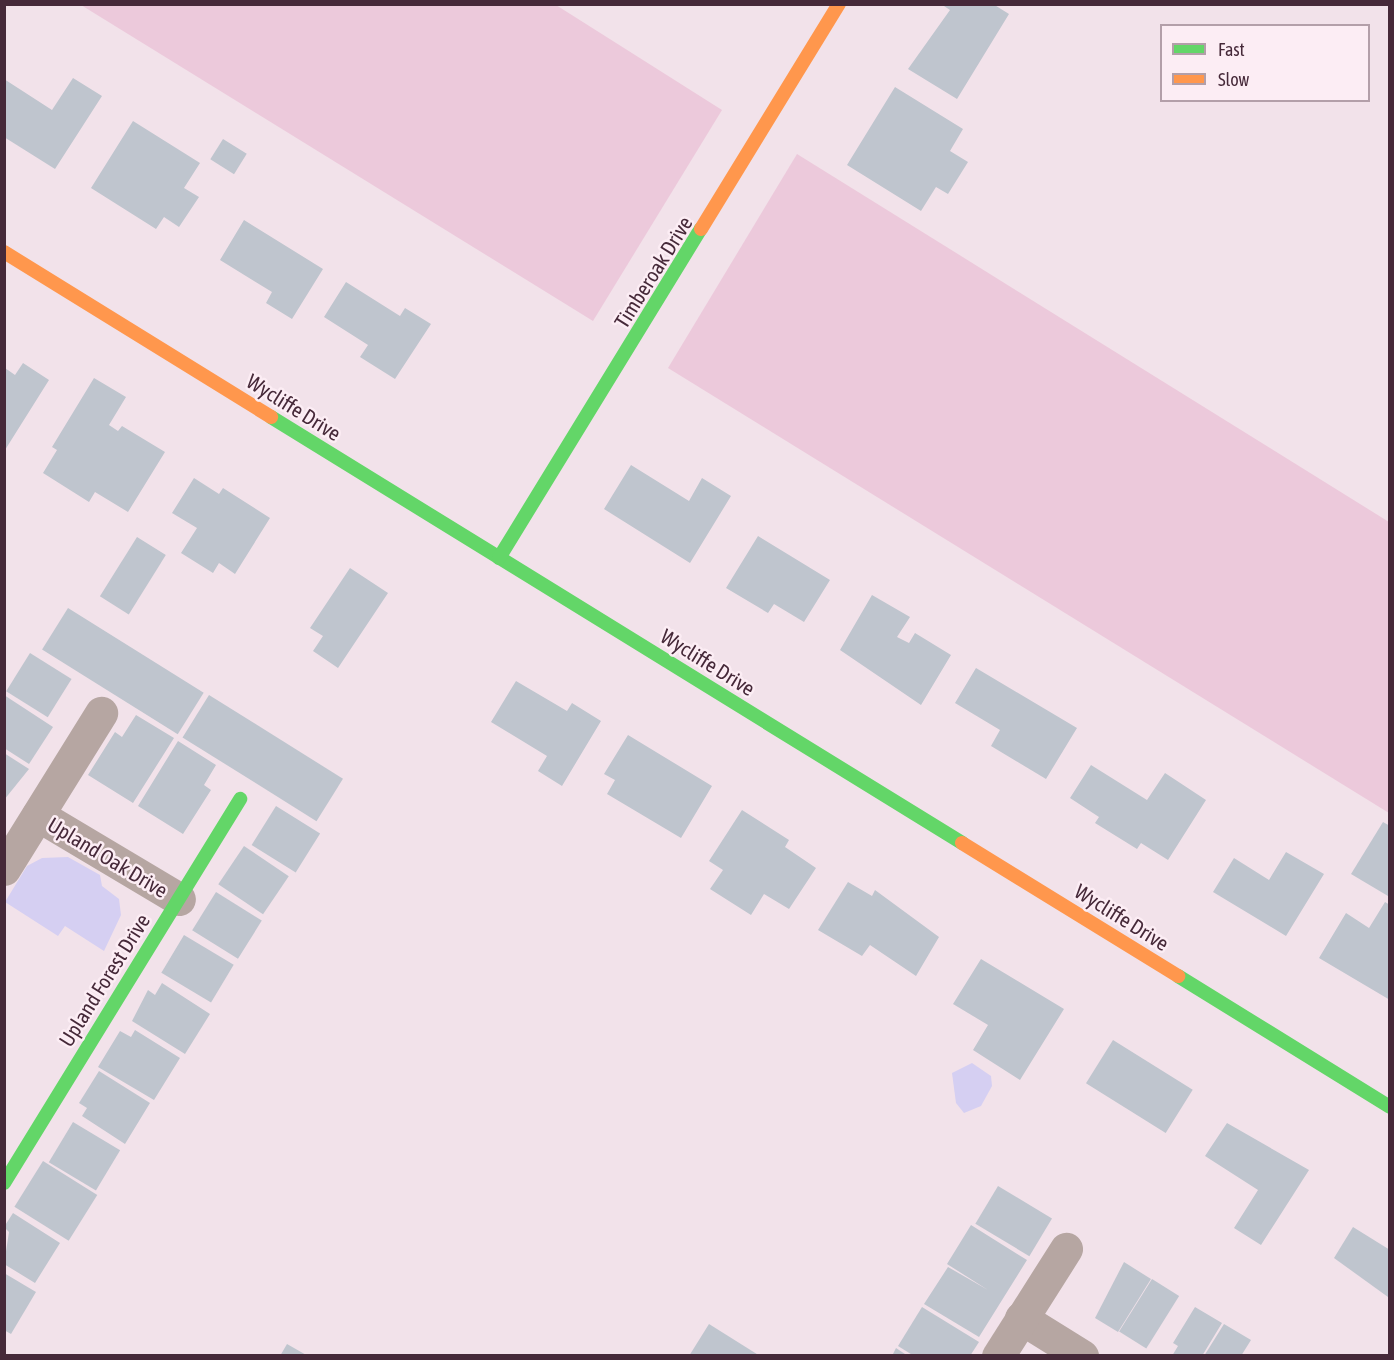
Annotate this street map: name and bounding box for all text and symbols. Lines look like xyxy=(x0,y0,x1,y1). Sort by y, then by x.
legend xyxy=(1160,24,1370,102)
text: Fast xyxy=(1218,39,1245,60)
text: Slow xyxy=(1218,69,1249,90)
street label: Timberoak Drive xyxy=(609,211,697,333)
street label: Wycliffe Drive xyxy=(242,368,346,446)
street label: Wycliffe Drive xyxy=(656,623,760,701)
street label: Upland Oak Drive xyxy=(43,811,173,903)
street label: Wycliffe Drive xyxy=(1070,878,1174,956)
street label: Upland Forest Drive xyxy=(53,909,155,1051)

